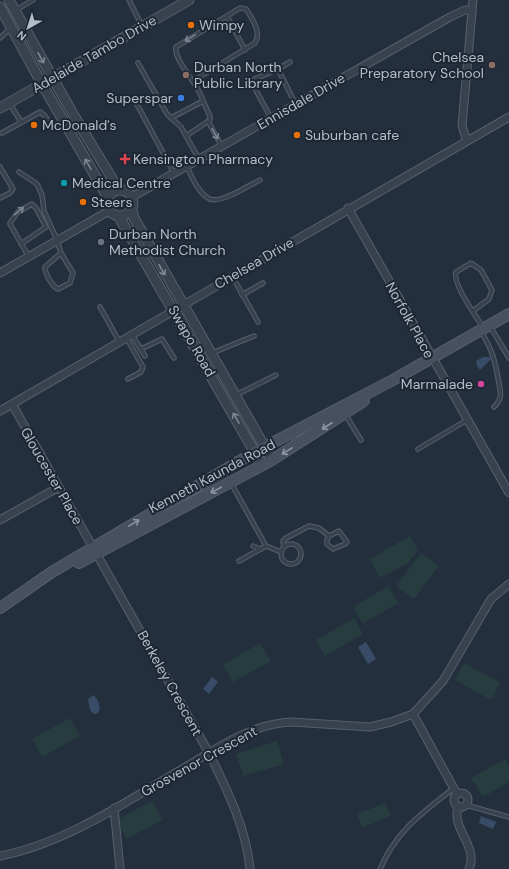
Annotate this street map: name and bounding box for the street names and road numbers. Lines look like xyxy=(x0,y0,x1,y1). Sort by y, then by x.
street label: Adelaide Tambo Drive xyxy=(28,11,160,97)
street label: Ennisdale Drive xyxy=(254,69,348,133)
street label: Chelsea Drive xyxy=(211,233,297,293)
street label: Norfolk Place xyxy=(382,279,438,361)
street label: Swapo Road xyxy=(164,302,220,380)
street label: Gloucester Place xyxy=(17,424,87,528)
street label: Kenneth Kaunda Road xyxy=(146,435,278,517)
street label: Berkeley Crescent xyxy=(134,627,206,739)
street label: Grosvenor Crescent xyxy=(138,722,260,800)

